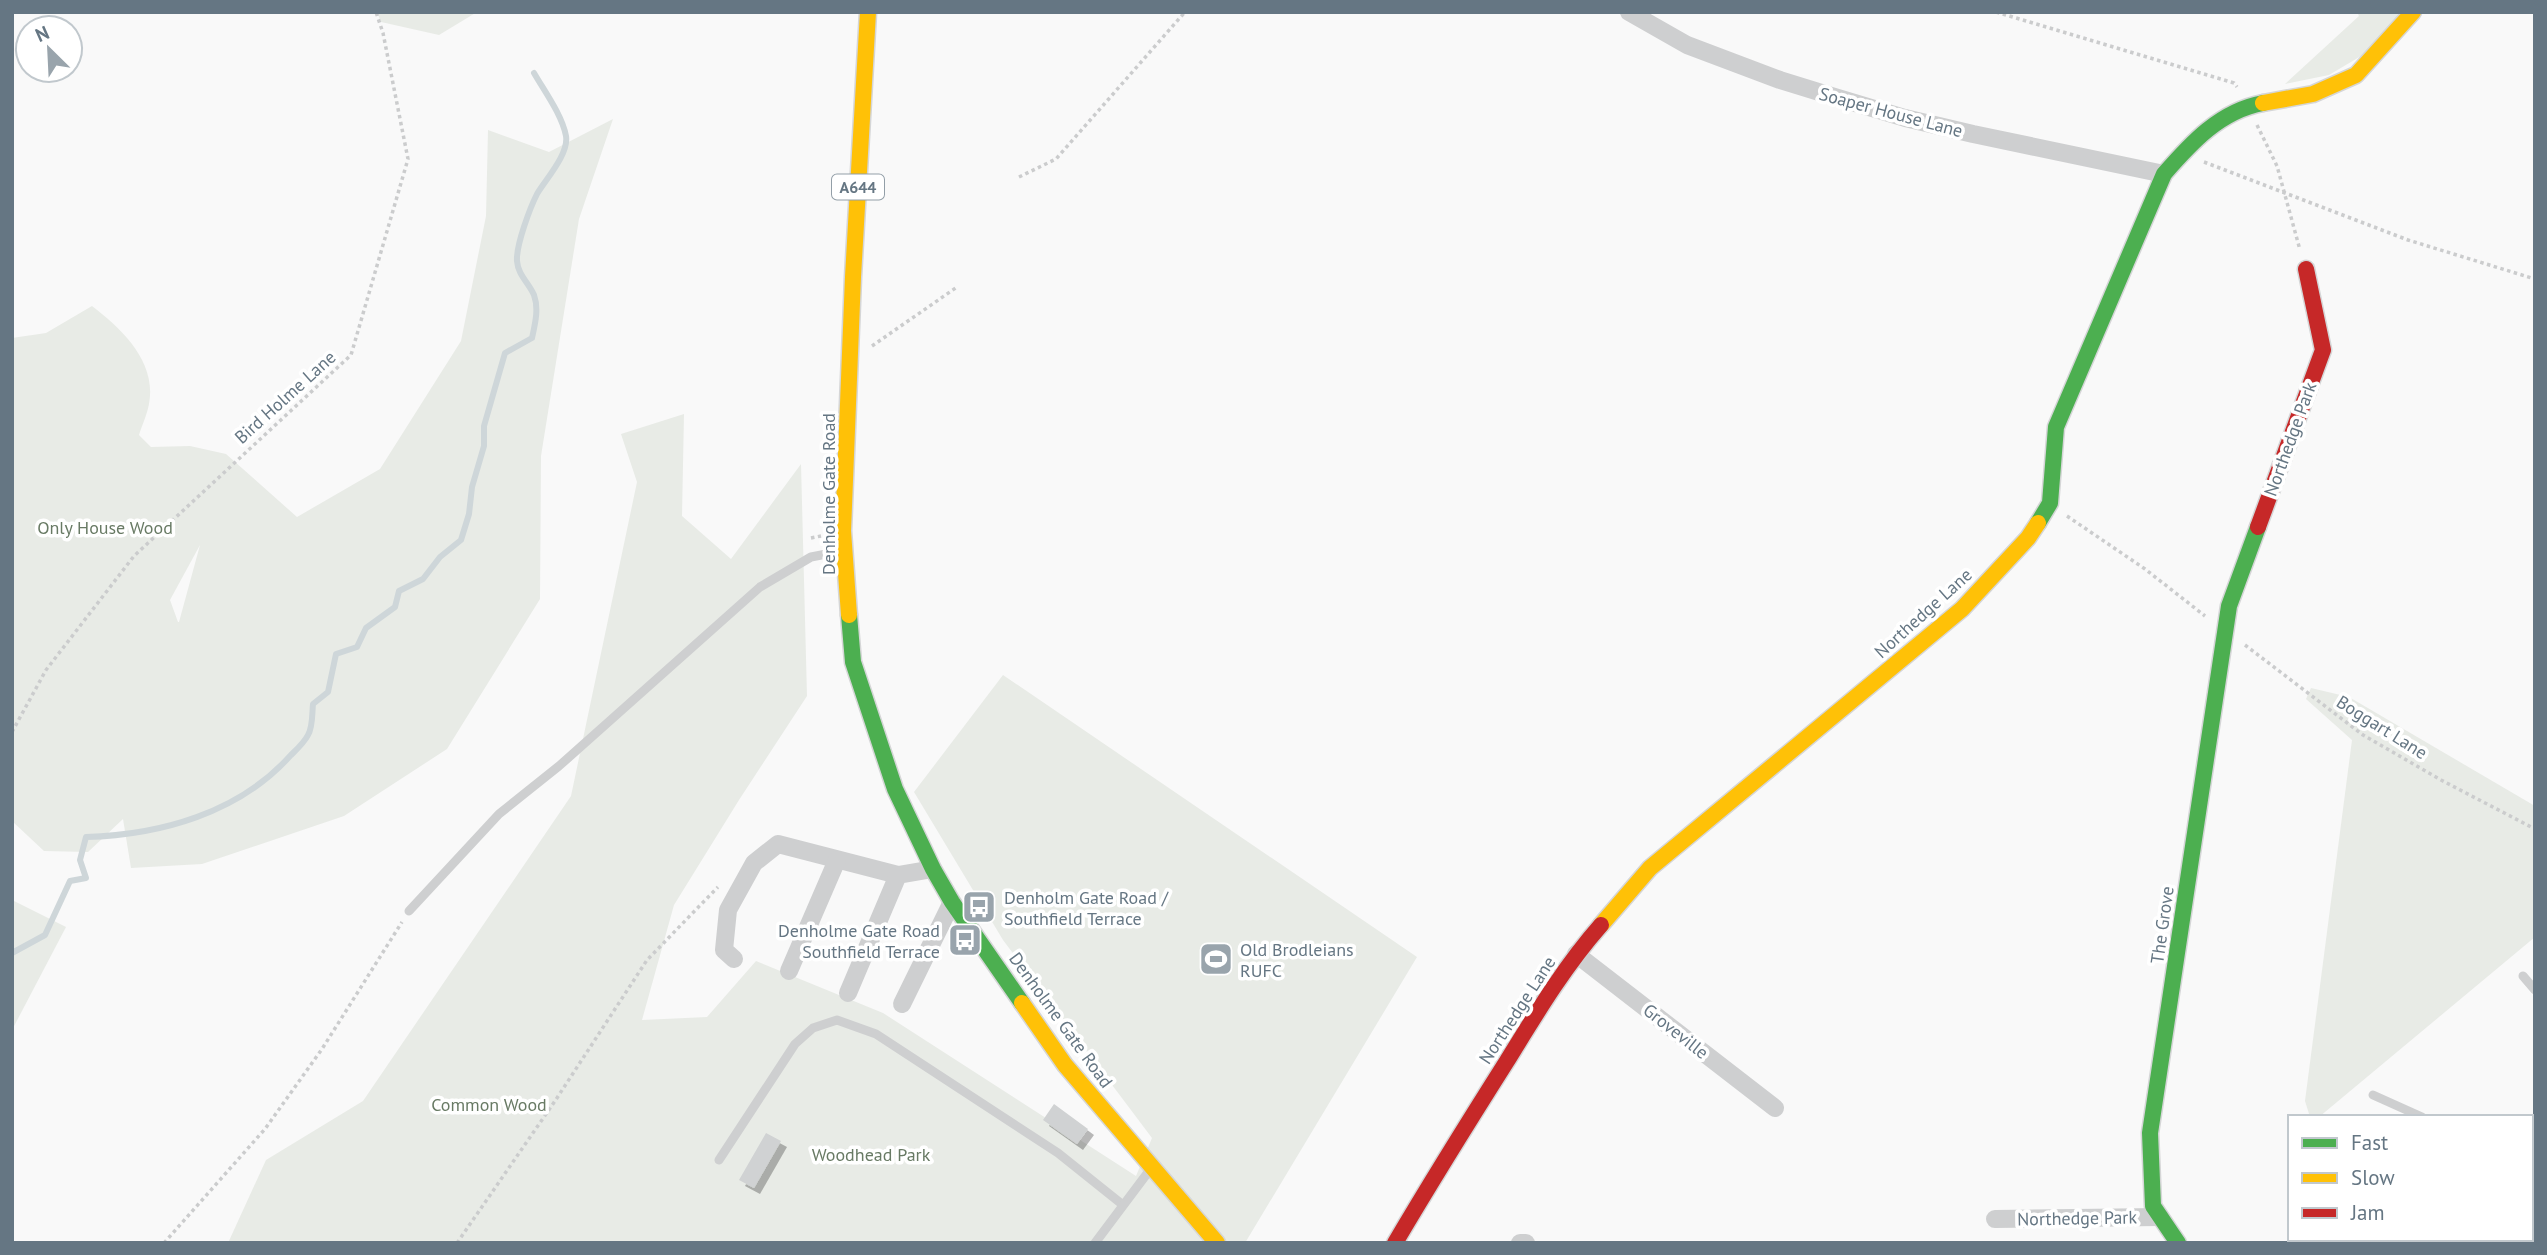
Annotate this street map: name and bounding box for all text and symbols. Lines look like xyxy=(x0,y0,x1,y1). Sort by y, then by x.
north arrow xyxy=(14,14,84,84)
text: N xyxy=(32,20,53,47)
street label: Soaper House Lane xyxy=(1817,82,1965,142)
road number: A644 xyxy=(832,174,884,200)
street label: Bird Holme Lane xyxy=(230,345,340,449)
street label: Northedge Park xyxy=(2259,378,2321,499)
street label: Denholme Gate Road xyxy=(817,413,840,575)
park label: Only House Wood xyxy=(37,516,173,539)
street label: Northedge Lane xyxy=(1869,563,1977,663)
street label: Boggart Lane xyxy=(2332,690,2432,764)
street label: The Grove xyxy=(2145,885,2179,965)
place label: Denholm Gate Road / Southfield Terrace xyxy=(1004,886,1170,930)
bus stop icon: Denholm Gate Road / Southfield Terrace xyxy=(960,888,998,926)
place label: Denholme Gate Road Southfield Terrace xyxy=(778,919,940,963)
bus stop icon: Denholme Gate Road Southfield Terrace xyxy=(946,921,984,959)
place label: Old Brodleians RUFC xyxy=(1240,938,1354,982)
sports icon: Old Brodleians RUFC xyxy=(1197,940,1235,978)
street label: Denholme Gate Road xyxy=(1004,948,1118,1092)
street label: Northedge Lane xyxy=(1474,952,1560,1068)
street label: Groveville xyxy=(1639,998,1713,1064)
park label: Common Wood xyxy=(431,1093,547,1116)
legend xyxy=(2288,1115,2533,1241)
text: Fast xyxy=(2351,1129,2388,1156)
park label: Woodhead Park xyxy=(812,1143,931,1166)
text: Slow xyxy=(2351,1164,2395,1191)
text: Jam xyxy=(2350,1199,2385,1226)
street label: Northedge Park xyxy=(2017,1205,2138,1231)

